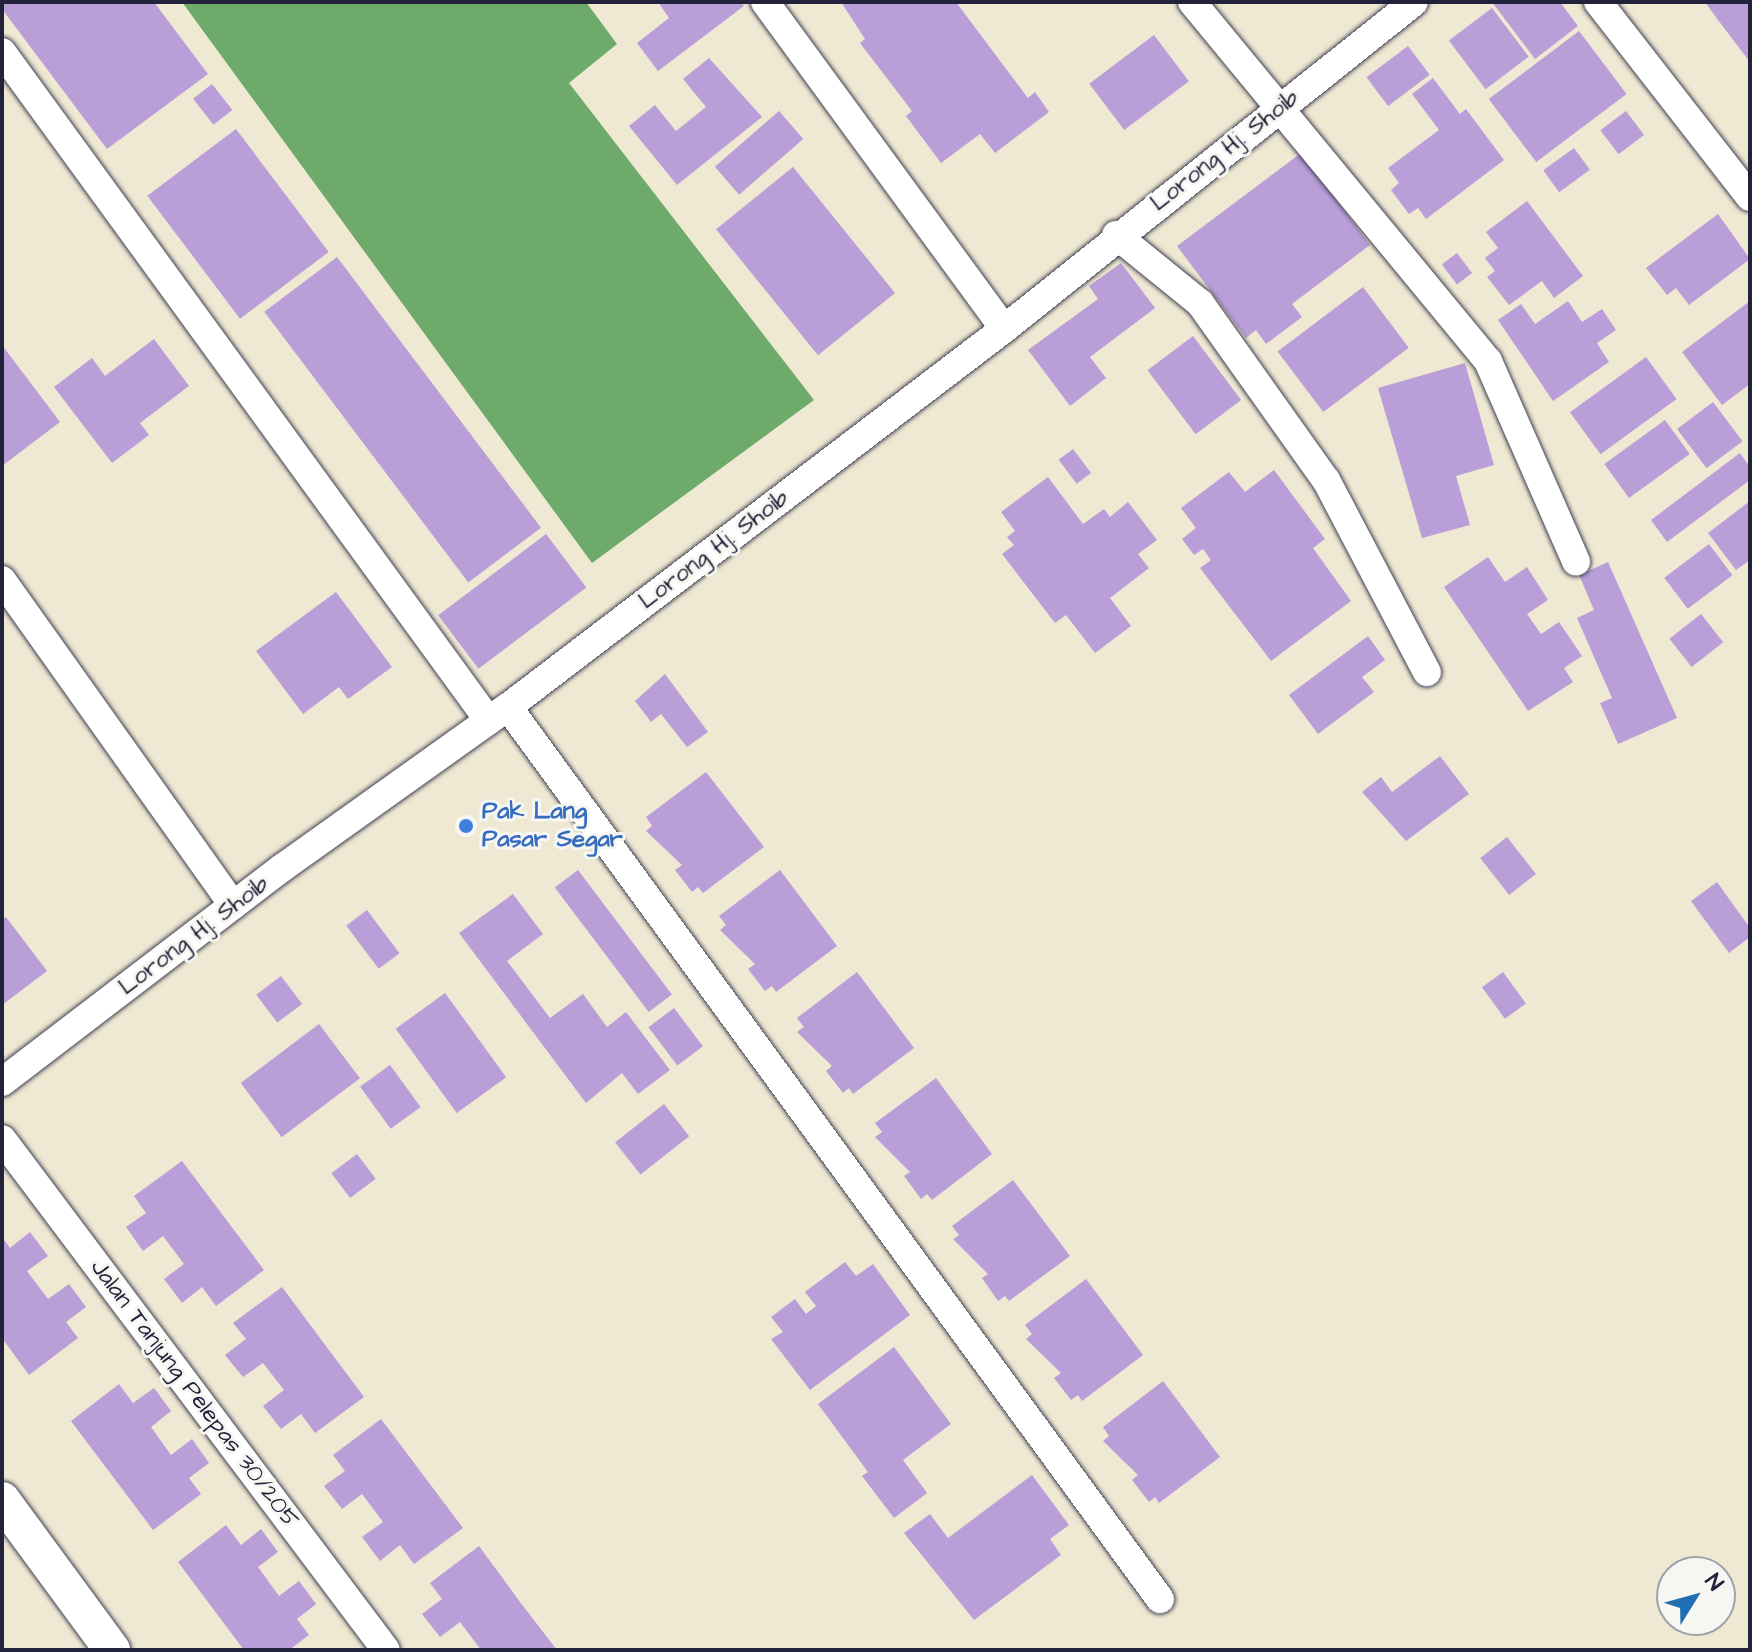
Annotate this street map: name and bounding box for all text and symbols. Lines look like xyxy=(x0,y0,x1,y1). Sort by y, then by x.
street label: Lorong Hj. Shoib xyxy=(1145,84,1305,218)
street label: Lorong Hj. Shoib xyxy=(633,484,795,616)
place label: Pak Lang Pasar Segar xyxy=(482,798,623,854)
marker: Pak Lang Pasar Segar xyxy=(457,817,475,835)
street label: Lorong Hj. Shoib xyxy=(113,870,275,1002)
street label: Jalan Tanjung Pelepas 30/205 xyxy=(84,1254,304,1534)
north arrow xyxy=(1656,1556,1736,1636)
text: N xyxy=(1697,1568,1730,1597)

